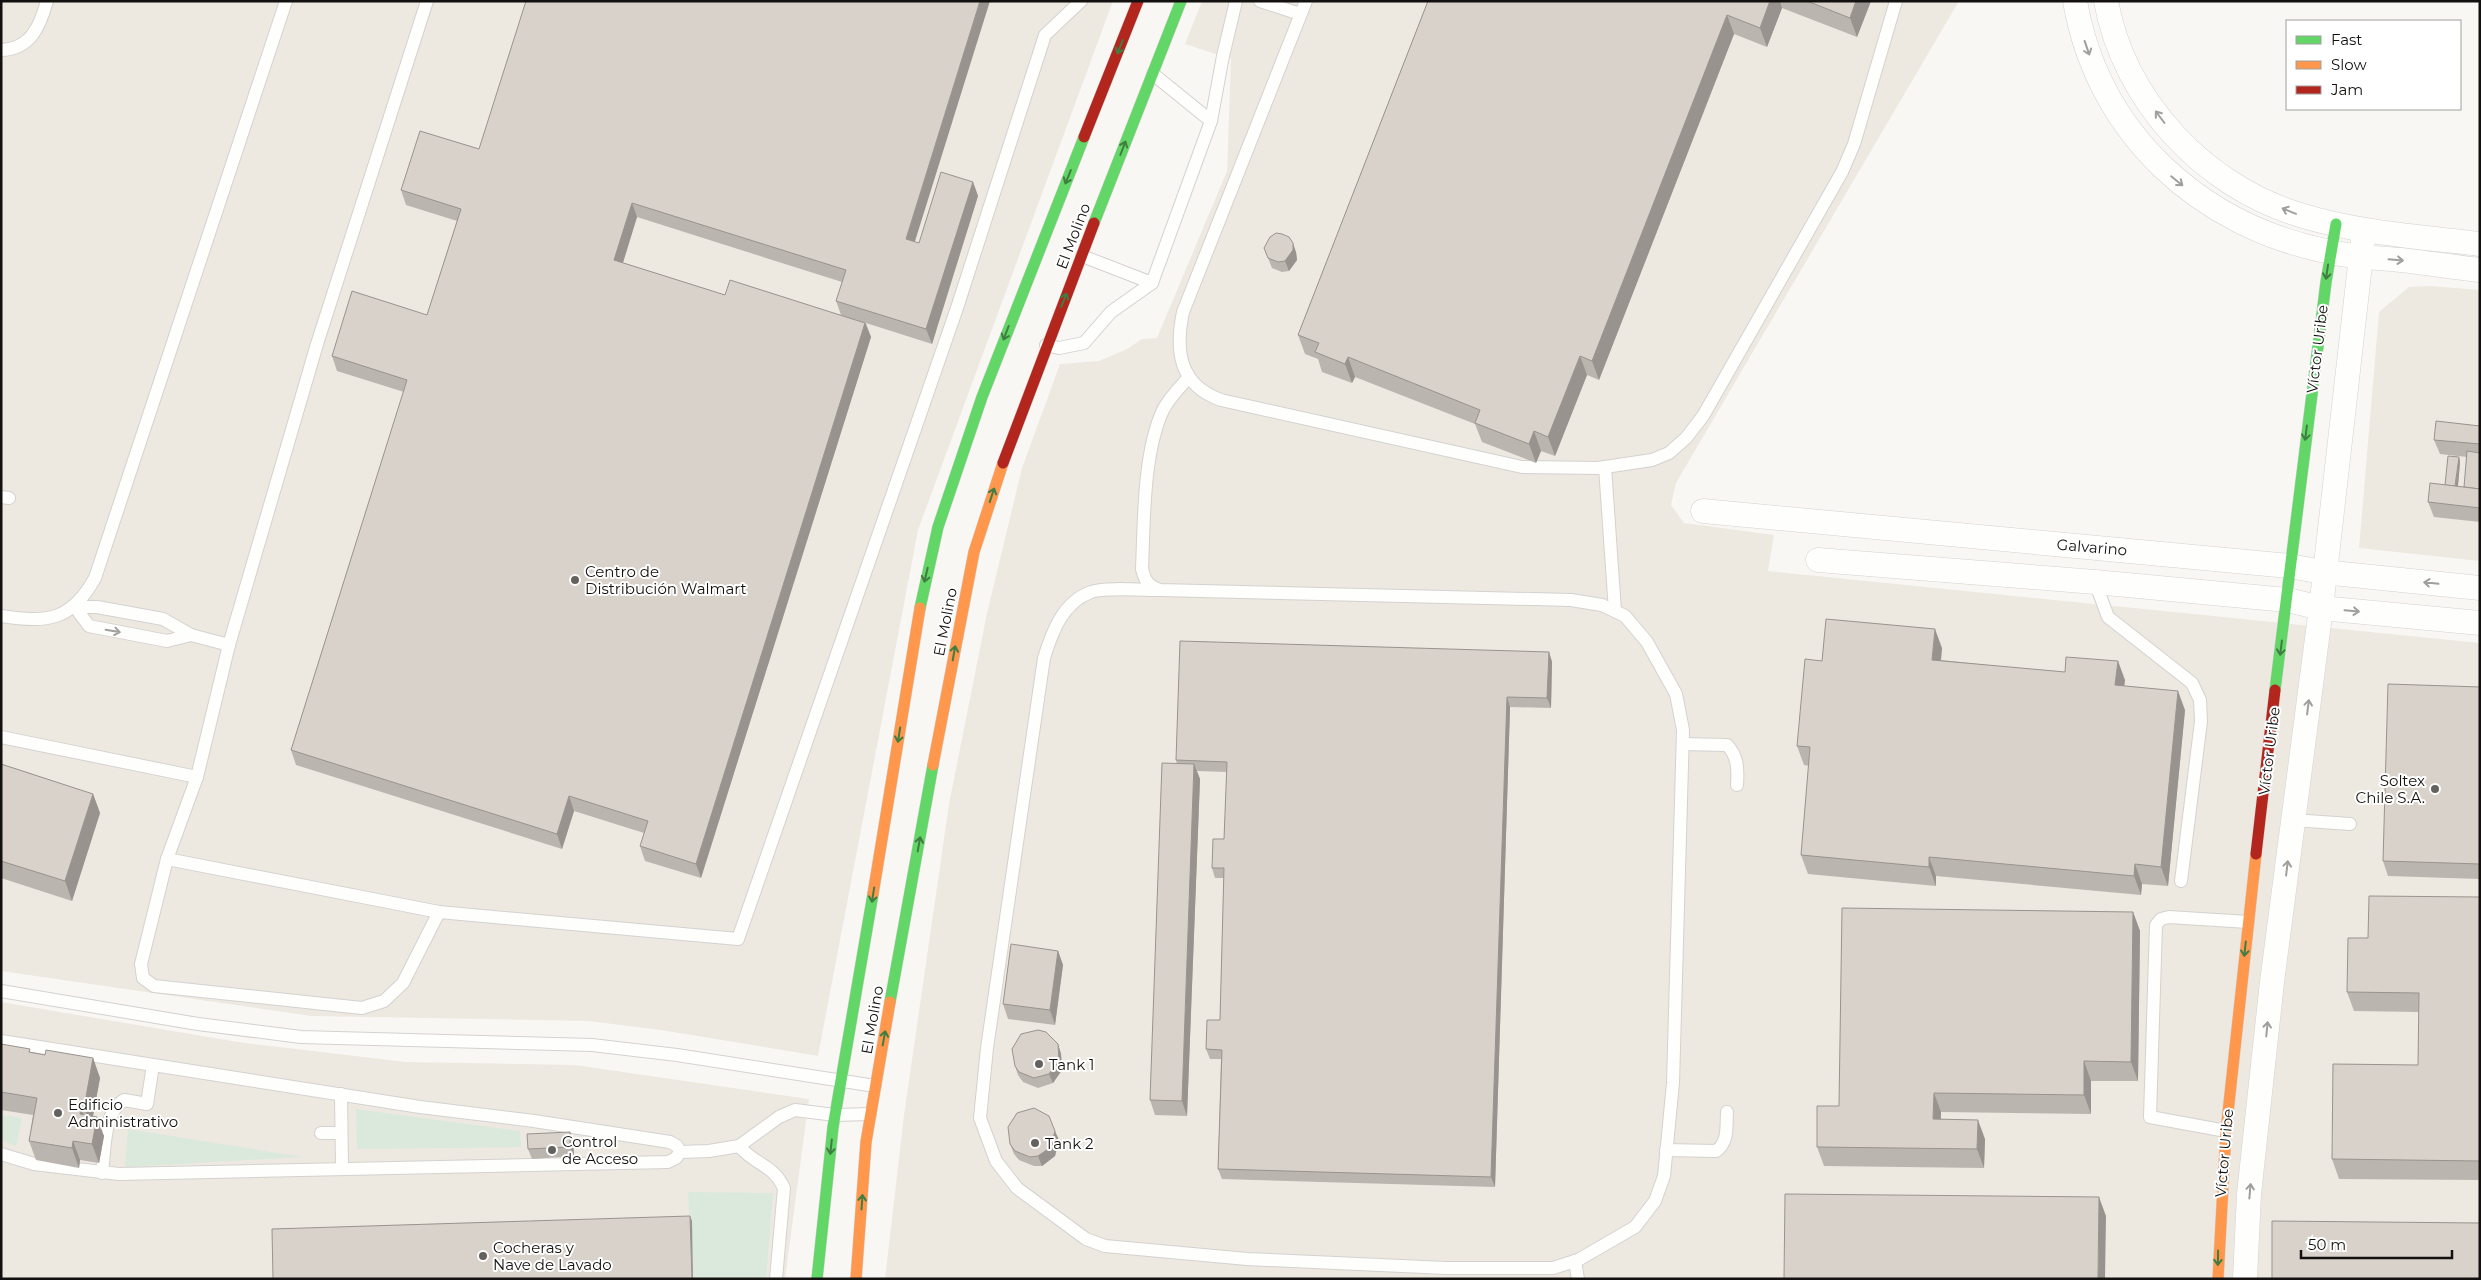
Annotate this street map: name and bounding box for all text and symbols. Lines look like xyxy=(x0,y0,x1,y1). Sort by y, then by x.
legend xyxy=(2286,20,2461,110)
text: Fast xyxy=(2331,30,2362,49)
one-way arrow xyxy=(1115,39,1124,54)
one-way arrow xyxy=(2083,40,2092,56)
text: Slow xyxy=(2331,55,2367,74)
text: Jam xyxy=(2330,80,2363,99)
one-way arrow xyxy=(2154,111,2165,124)
one-way arrow xyxy=(1119,141,1128,157)
one-way arrow xyxy=(1063,169,1073,184)
one-way arrow xyxy=(2171,175,2184,186)
street label: El Molino xyxy=(1052,200,1094,272)
one-way arrow xyxy=(2282,206,2297,215)
one-way arrow xyxy=(2388,255,2404,265)
one-way arrow xyxy=(2322,264,2332,280)
one-way arrow xyxy=(1060,293,1069,308)
street label: Víctor Uribe xyxy=(2302,304,2332,394)
one-way arrow xyxy=(1001,325,1010,340)
one-way arrow xyxy=(2301,425,2311,441)
one-way arrow xyxy=(988,488,998,504)
street label: Galvarino xyxy=(2056,534,2128,560)
place label: Centro de Distribución Walmart xyxy=(585,562,747,598)
one-way arrow xyxy=(921,566,930,582)
marker: Centro de Distribución Walmart xyxy=(569,574,581,586)
one-way arrow xyxy=(2424,578,2440,588)
street label: El Molino xyxy=(929,586,961,658)
one-way arrow xyxy=(2344,606,2360,616)
one-way arrow xyxy=(105,626,121,636)
one-way arrow xyxy=(2276,640,2286,656)
one-way arrow xyxy=(949,645,959,661)
one-way arrow xyxy=(2303,699,2313,715)
street label: Víctor Uribe xyxy=(2254,706,2284,796)
one-way arrow xyxy=(893,727,903,743)
place label: Soltex Chile S.A. xyxy=(2356,771,2425,807)
marker: Soltex Chile S.A. xyxy=(2429,783,2441,795)
one-way arrow xyxy=(915,836,925,852)
one-way arrow xyxy=(2282,861,2292,877)
one-way arrow xyxy=(868,887,878,903)
one-way arrow xyxy=(2240,941,2250,957)
street label: El Molino xyxy=(857,984,887,1056)
one-way arrow xyxy=(2262,1022,2272,1038)
one-way arrow xyxy=(880,1031,889,1047)
place label: Tank 1 xyxy=(1049,1055,1094,1074)
marker: Tank 1 xyxy=(1033,1058,1045,1070)
place label: Edificio Administrativo xyxy=(68,1095,178,1131)
marker: Edificio Administrativo xyxy=(52,1107,64,1119)
street label: Víctor Uribe xyxy=(2211,1108,2237,1198)
place label: Control de Acceso xyxy=(562,1132,638,1168)
place label: Tank 2 xyxy=(1045,1134,1094,1153)
marker: Tank 2 xyxy=(1029,1137,1041,1149)
one-way arrow xyxy=(826,1138,836,1154)
marker: Control de Acceso xyxy=(546,1144,558,1156)
one-way arrow xyxy=(2245,1183,2254,1199)
one-way arrow xyxy=(857,1194,866,1210)
scale bar xyxy=(2301,1228,2452,1260)
text: 50 m xyxy=(2308,1235,2346,1254)
place label: Cocheras y Nave de Lavado xyxy=(493,1238,612,1274)
marker: Cocheras y Nave de Lavado xyxy=(477,1250,489,1262)
one-way arrow xyxy=(2213,1250,2223,1266)

